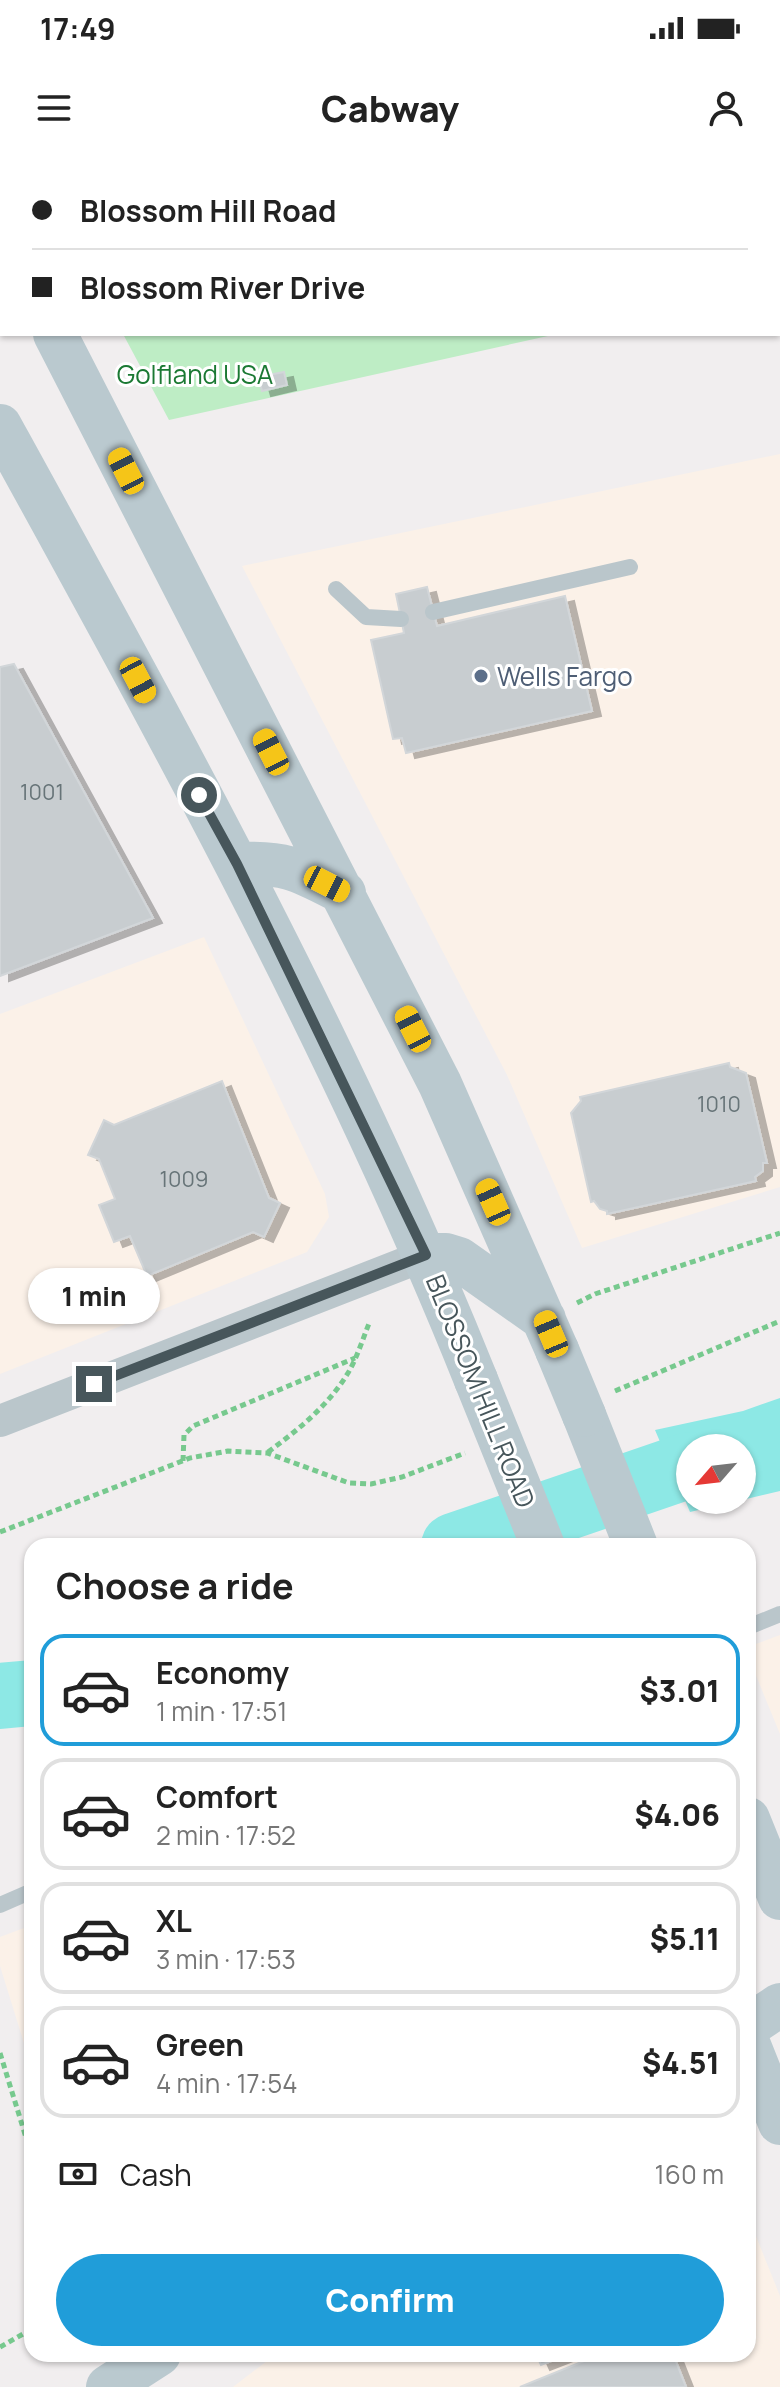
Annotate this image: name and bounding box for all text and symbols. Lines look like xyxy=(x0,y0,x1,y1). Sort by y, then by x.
text: 17:49 xyxy=(40,8,116,49)
text: Cabway xyxy=(321,84,459,133)
icon: menu xyxy=(32,86,76,130)
icon: person xyxy=(704,86,748,130)
text: Blossom Hill Road xyxy=(80,190,337,231)
text: Blossom River Drive xyxy=(80,267,365,308)
park label: Golfland USA xyxy=(117,356,273,392)
car xyxy=(104,444,148,498)
car xyxy=(116,653,160,707)
place label: Wells Fargo xyxy=(497,658,633,694)
marker: Wells Fargo xyxy=(472,667,490,685)
car xyxy=(249,725,293,779)
house number: 1001 xyxy=(20,777,64,807)
route start xyxy=(181,777,217,813)
car xyxy=(300,862,354,906)
car xyxy=(391,1002,435,1056)
house number: 1010 xyxy=(697,1089,741,1119)
house number: 1009 xyxy=(159,1164,209,1194)
car xyxy=(472,1175,514,1229)
callout: 1 min xyxy=(28,1268,160,1324)
street label: BLOSSOM HILL ROAD xyxy=(418,1269,544,1513)
text: 1 min xyxy=(61,1278,127,1314)
car xyxy=(531,1307,571,1361)
route end xyxy=(76,1366,112,1402)
north arrow xyxy=(676,1434,756,1514)
map controls xyxy=(676,1434,756,1514)
text: Choose a ride xyxy=(56,1561,294,1610)
text: Economy xyxy=(156,1652,289,1693)
icon: car xyxy=(60,1654,132,1726)
text: $3.01 xyxy=(640,1670,720,1711)
text: 1 min · 17:51 xyxy=(156,1693,287,1729)
text: Comfort xyxy=(156,1776,278,1817)
icon: car xyxy=(60,1778,132,1850)
text: $4.06 xyxy=(634,1794,720,1835)
text: 2 min · 17:52 xyxy=(156,1817,296,1853)
text: XL xyxy=(156,1900,192,1941)
icon: car xyxy=(60,1902,132,1974)
text: $5.11 xyxy=(650,1918,720,1959)
text: 3 min · 17:53 xyxy=(156,1941,296,1977)
text: Green xyxy=(156,2024,244,2065)
icon: car xyxy=(60,2026,132,2098)
text: $4.51 xyxy=(642,2042,720,2083)
text: 4 min · 17:54 xyxy=(156,2065,298,2101)
icon: cash xyxy=(56,2152,100,2196)
text: Cash xyxy=(120,2154,192,2195)
text: 160 m xyxy=(655,2156,724,2192)
button: Confirm xyxy=(56,2254,724,2346)

